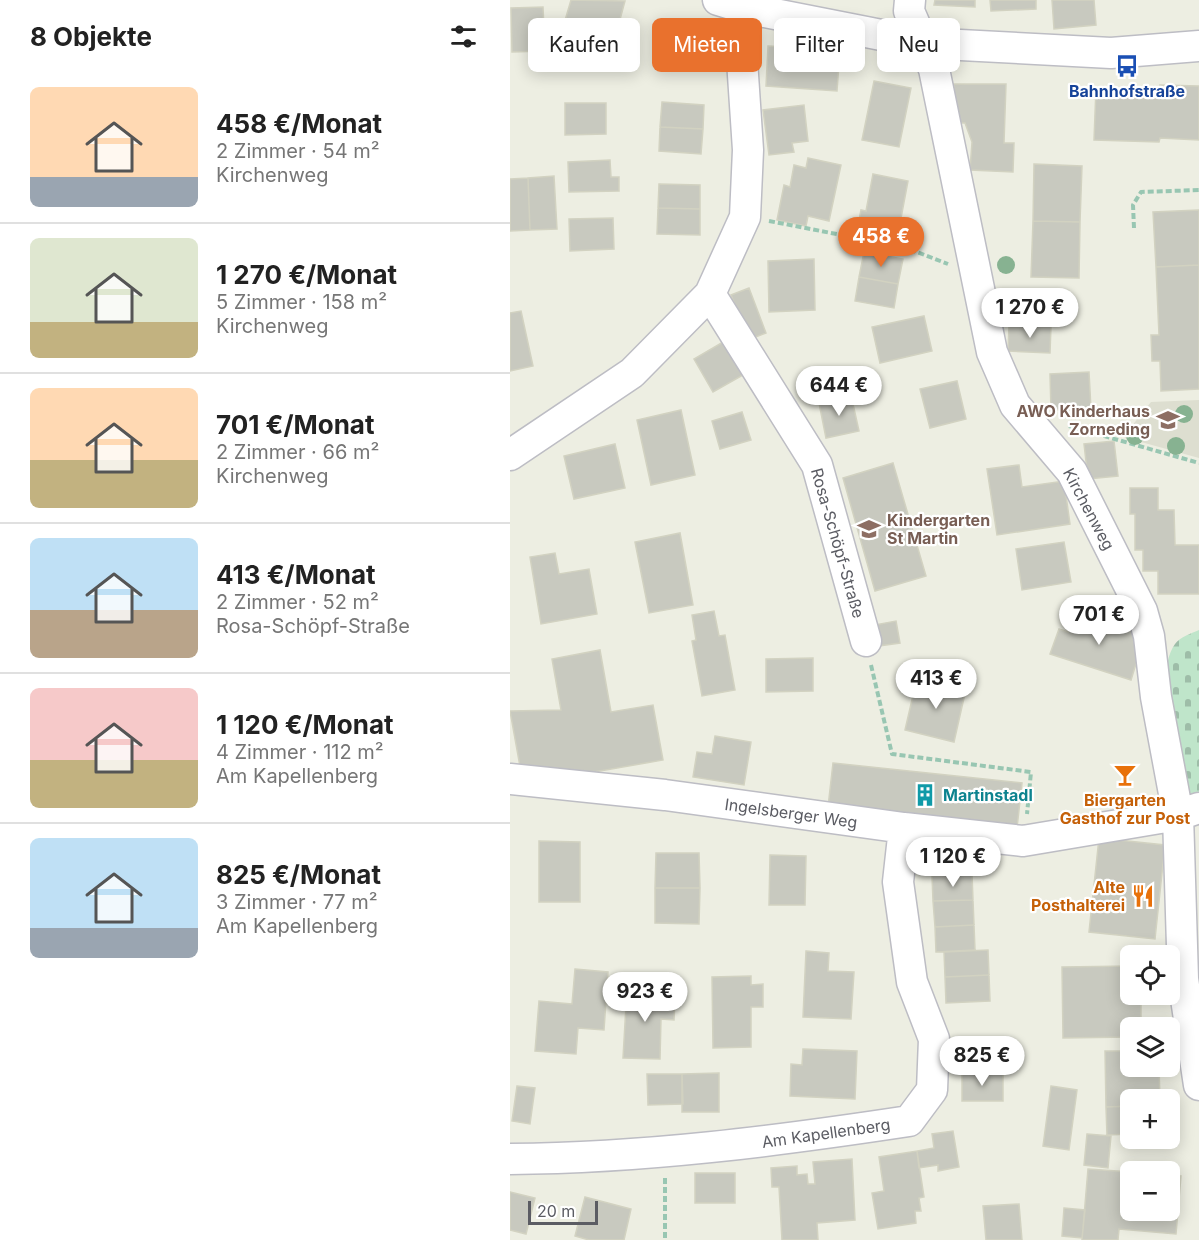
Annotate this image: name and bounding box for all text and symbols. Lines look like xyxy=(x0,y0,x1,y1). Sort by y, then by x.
chip: Kaufen xyxy=(528,18,640,72)
chip: Mieten xyxy=(652,18,762,72)
chip: Filter xyxy=(774,18,865,72)
chip: Neu xyxy=(877,18,960,72)
icon: filters xyxy=(447,20,480,53)
text: 8 Objekte xyxy=(30,21,152,52)
bus stop icon: Bahnhofstraße xyxy=(1114,53,1140,79)
place label: Bahnhofstraße xyxy=(1069,81,1185,101)
text: 458 €/Monat xyxy=(216,108,382,139)
icon: home xyxy=(78,111,150,183)
text: 2 Zimmer · 54 m² xyxy=(216,139,380,163)
text: Kirchenweg xyxy=(216,163,328,187)
pin: 458 € xyxy=(839,217,923,268)
text: 458 € xyxy=(852,224,910,248)
text: 1 270 €/Monat xyxy=(216,259,397,290)
icon: home xyxy=(78,262,150,334)
pin: 1 270 € xyxy=(975,288,1085,339)
text: 5 Zimmer · 158 m² xyxy=(216,290,387,314)
text: 1 270 € xyxy=(995,295,1065,319)
text: Kirchenweg xyxy=(216,314,328,338)
pin: 644 € xyxy=(797,366,881,417)
text: 644 € xyxy=(810,373,868,397)
place label: AWO Kinderhaus Zorneding xyxy=(1016,401,1150,439)
school or university icon: AWO Kinderhaus Zorneding xyxy=(1155,407,1181,433)
text: 701 €/Monat xyxy=(216,409,374,440)
icon: home xyxy=(78,412,150,484)
text: 2 Zimmer · 66 m² xyxy=(216,440,379,464)
text: Kirchenweg xyxy=(216,464,328,488)
street label: Kirchenweg xyxy=(1059,465,1119,553)
street label: Rosa-Schöpf-Straße xyxy=(807,466,869,620)
place label: Kindergarten St Martin xyxy=(887,510,990,548)
school or university icon: Kindergarten St Martin xyxy=(856,516,882,542)
text: 413 €/Monat xyxy=(216,559,376,590)
icon: home xyxy=(78,562,150,634)
text: 2 Zimmer · 52 m² xyxy=(216,590,379,614)
pin: 701 € xyxy=(1057,595,1141,646)
text: 701 € xyxy=(1073,602,1125,626)
text: Rosa-Schöpf-Straße xyxy=(216,614,410,638)
pin: 413 € xyxy=(894,659,978,710)
text: 413 € xyxy=(910,666,962,690)
text: 1 120 €/Monat xyxy=(216,709,394,740)
icon: home xyxy=(78,712,150,784)
text: 4 Zimmer · 112 m² xyxy=(216,740,384,764)
bar icon: Biergarten Gasthof zur Post xyxy=(1112,762,1138,788)
text: Am Kapellenberg xyxy=(216,764,378,788)
building icon: Martinstadl xyxy=(912,782,938,808)
place label: Martinstadl xyxy=(943,785,1033,805)
place label: Biergarten Gasthof zur Post xyxy=(1060,790,1190,828)
street label: Ingelsberger Weg xyxy=(723,794,859,832)
pin: 1 120 € xyxy=(898,837,1008,888)
text: 1 120 € xyxy=(920,844,986,868)
text: 825 €/Monat xyxy=(216,859,381,890)
icon: home xyxy=(78,862,150,934)
place label: Alte Posthalterei xyxy=(1031,877,1125,915)
restaurant icon: Alte Posthalterei xyxy=(1130,883,1156,909)
text: 3 Zimmer · 77 m² xyxy=(216,890,378,914)
text: Am Kapellenberg xyxy=(216,914,378,938)
map controls xyxy=(1120,945,1180,1221)
button: locate xyxy=(1120,945,1180,1005)
pin: 923 € xyxy=(603,972,687,1023)
text: 923 € xyxy=(617,979,673,1003)
button: layers xyxy=(1120,1017,1180,1077)
pin: 825 € xyxy=(940,1036,1024,1087)
text: 825 € xyxy=(954,1043,1010,1067)
button: + xyxy=(1120,1089,1180,1149)
street label: Am Kapellenberg xyxy=(760,1114,892,1152)
button: − xyxy=(1120,1161,1180,1221)
scale bar xyxy=(528,1198,598,1226)
text: 20 m xyxy=(537,1201,575,1221)

